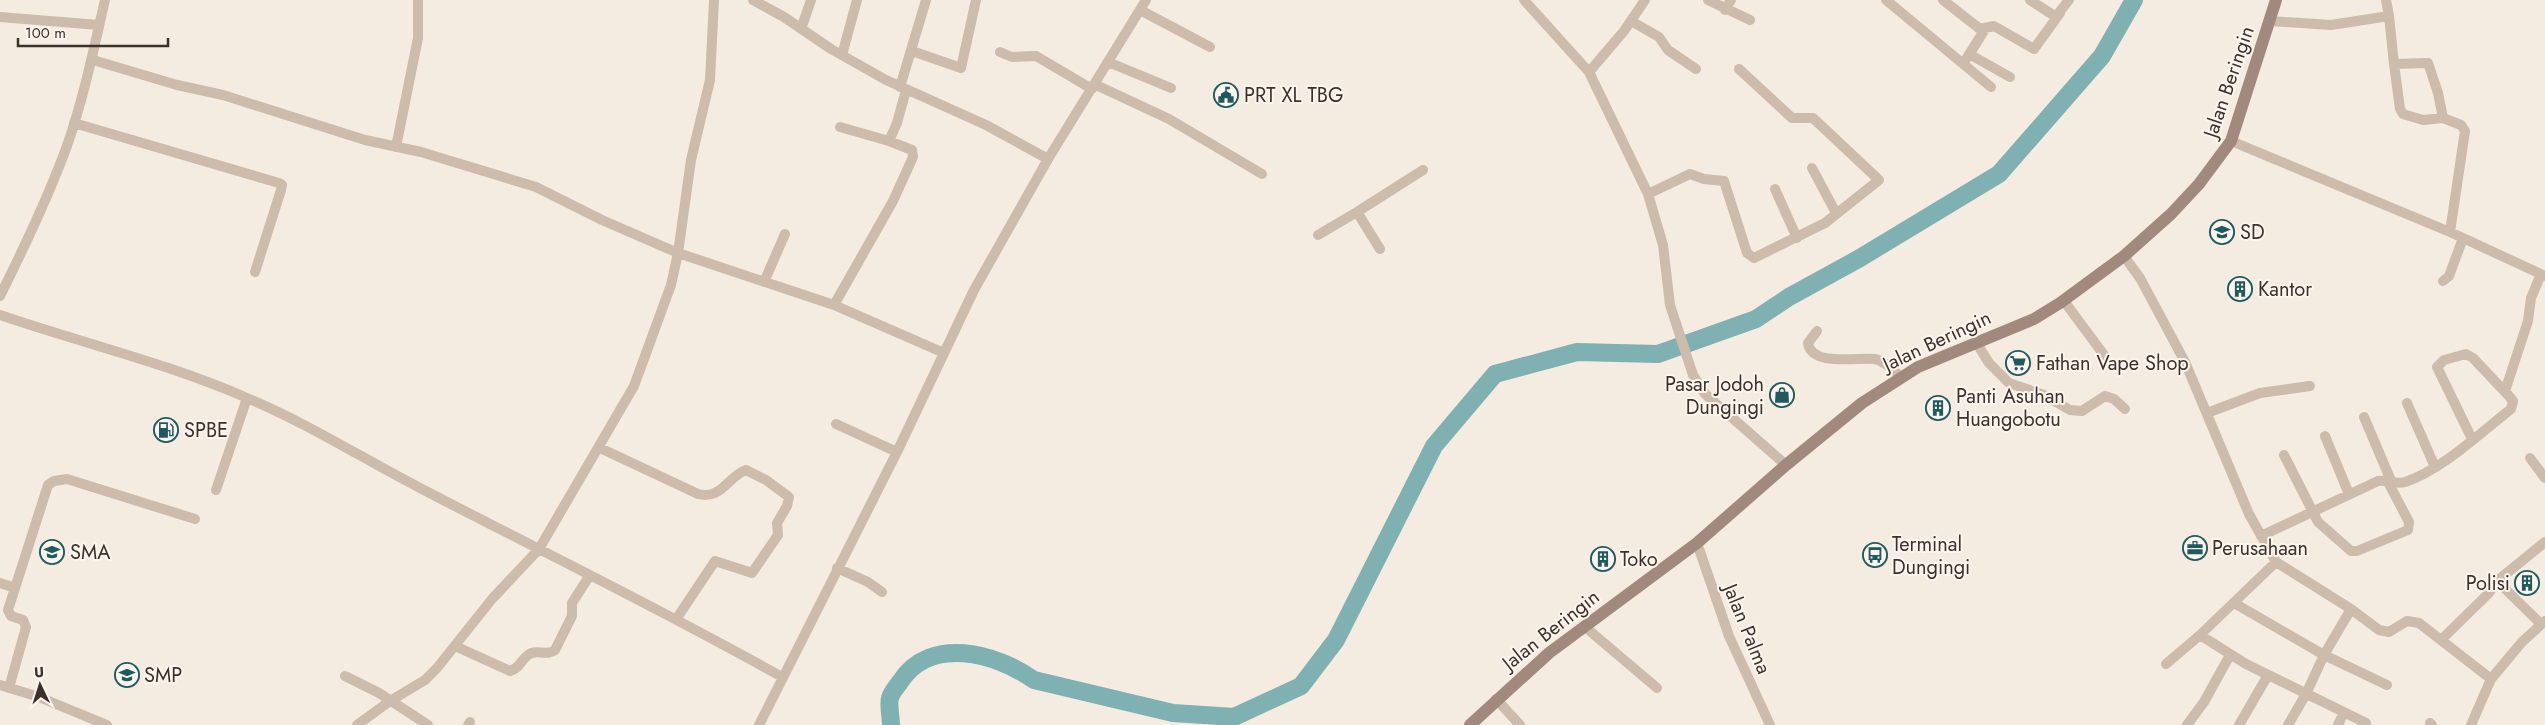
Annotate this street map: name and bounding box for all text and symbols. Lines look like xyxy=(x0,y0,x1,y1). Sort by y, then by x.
scale bar xyxy=(18,15,168,47)
text: 100 m xyxy=(25,22,66,44)
street label: Jalan Beringin xyxy=(2195,22,2262,145)
place label: PRT XL TBG xyxy=(1244,81,1344,110)
public building icon: PRT XL TBG xyxy=(1213,82,1239,108)
place label: SD xyxy=(2240,218,2265,247)
school or university icon: SD xyxy=(2209,219,2235,245)
place label: Kantor xyxy=(2258,275,2312,304)
building icon: Kantor xyxy=(2227,276,2253,302)
street label: Jalan Beringin xyxy=(1875,303,1996,380)
place label: Fathan Vape Shop xyxy=(2036,349,2189,378)
supermarket icon: Fathan Vape Shop xyxy=(2005,350,2031,376)
place label: Pasar Jodoh Dungingi xyxy=(1665,370,1764,422)
shop icon: Pasar Jodoh Dungingi xyxy=(1769,382,1795,408)
place label: Panti Asuhan Huangobotu xyxy=(1956,382,2065,434)
building icon: Panti Asuhan Huangobotu xyxy=(1925,395,1951,421)
place label: SPBE xyxy=(184,416,228,445)
fuel station icon: SPBE xyxy=(153,417,179,443)
place label: Terminal Dungingi xyxy=(1892,530,1970,582)
place label: Perusahaan xyxy=(2212,534,2308,563)
office icon: Perusahaan xyxy=(2182,535,2208,561)
place label: SMA xyxy=(70,538,111,567)
school or university icon: SMA xyxy=(39,539,65,565)
bus stop icon: Terminal Dungingi xyxy=(1862,542,1888,568)
place label: Toko xyxy=(1620,545,1658,574)
building icon: Toko xyxy=(1590,546,1616,572)
place label: Polisi xyxy=(2466,569,2510,598)
building icon: Polisi xyxy=(2514,570,2540,596)
street label: Jalan Palma xyxy=(1715,577,1778,678)
street label: Jalan Beringin xyxy=(1494,583,1606,679)
north arrow xyxy=(15,660,65,710)
place label: SMP xyxy=(144,661,182,690)
text: U xyxy=(33,662,45,682)
school or university icon: SMP xyxy=(114,662,140,688)

